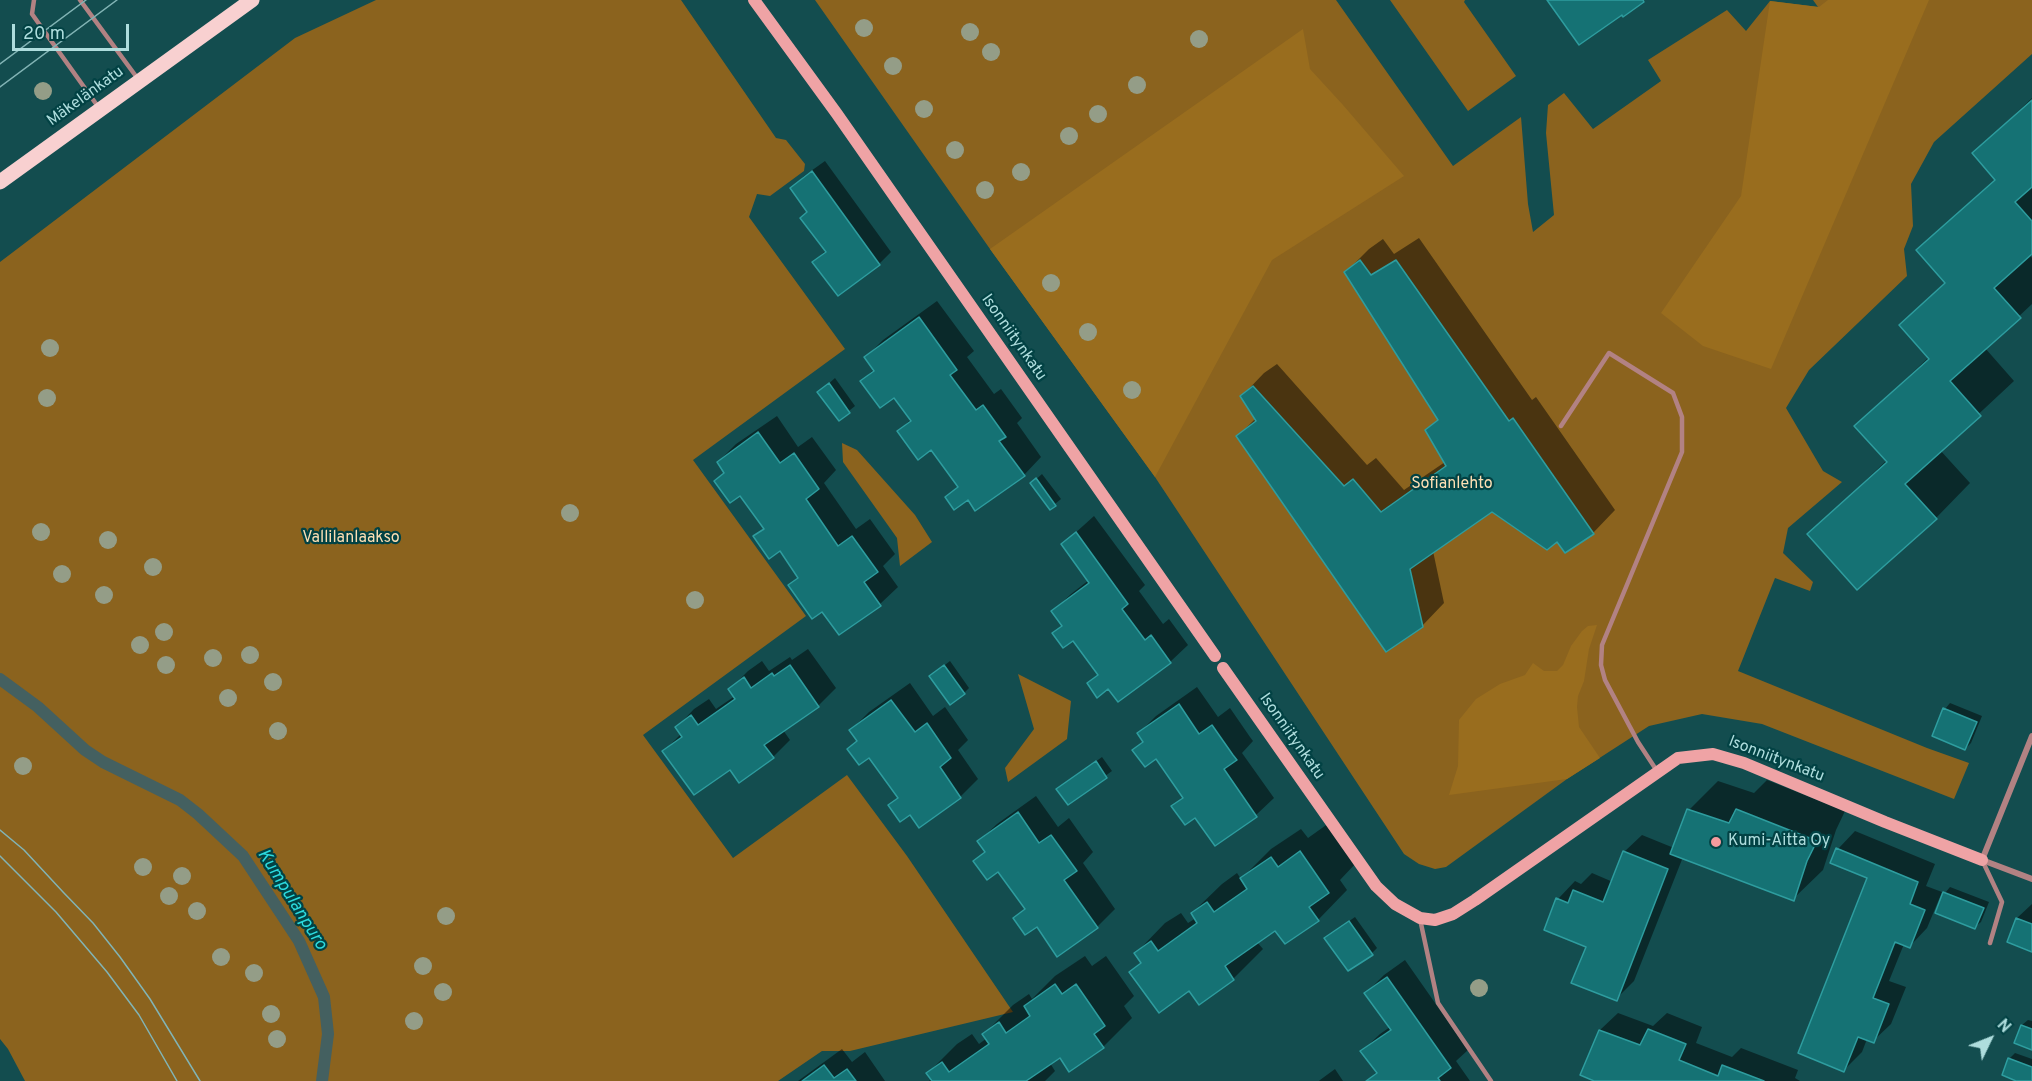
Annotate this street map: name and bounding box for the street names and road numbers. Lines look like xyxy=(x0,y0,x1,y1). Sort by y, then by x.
street label: Mäkelänkatu xyxy=(44,63,128,131)
street label: Isonniitynkatu xyxy=(976,291,1050,385)
street label: Isonniitynkatu xyxy=(1254,690,1328,784)
street label: Isonniitynkatu xyxy=(1725,733,1827,787)

